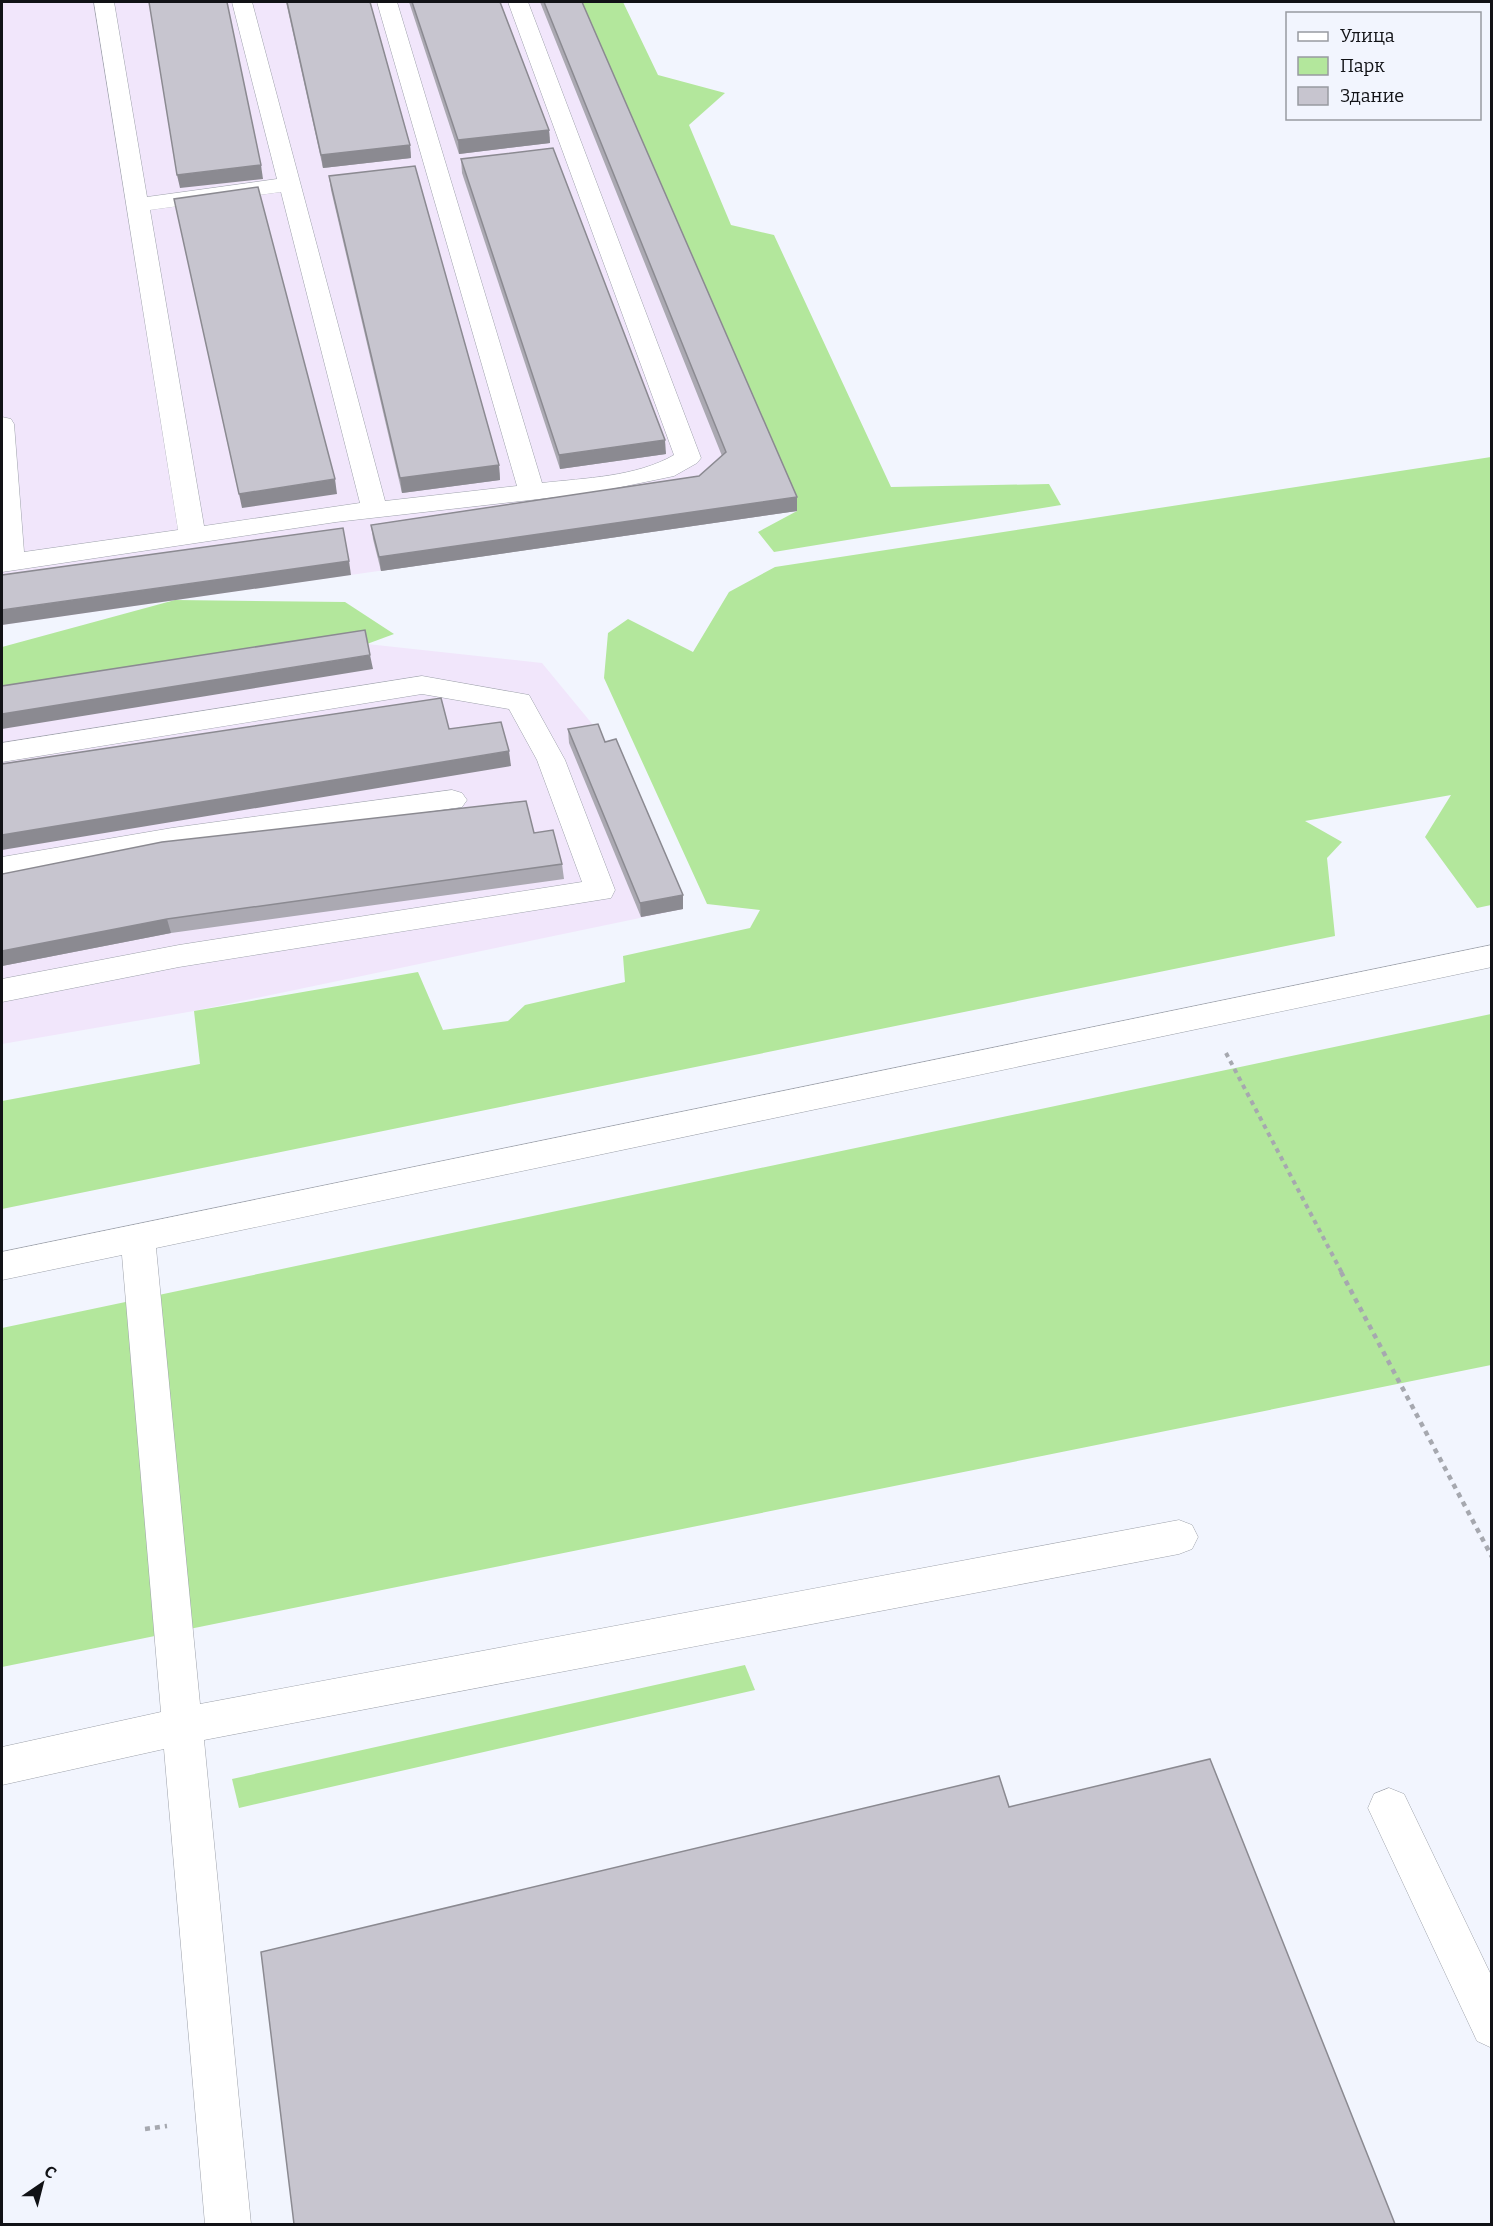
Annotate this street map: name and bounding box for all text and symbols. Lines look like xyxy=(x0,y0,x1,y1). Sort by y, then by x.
legend xyxy=(1286,12,1481,120)
text: Улица xyxy=(1340,25,1395,47)
text: Парк xyxy=(1340,55,1385,77)
text: Здание xyxy=(1340,85,1404,107)
north arrow xyxy=(12,2154,72,2214)
text: С xyxy=(41,2161,60,2183)

